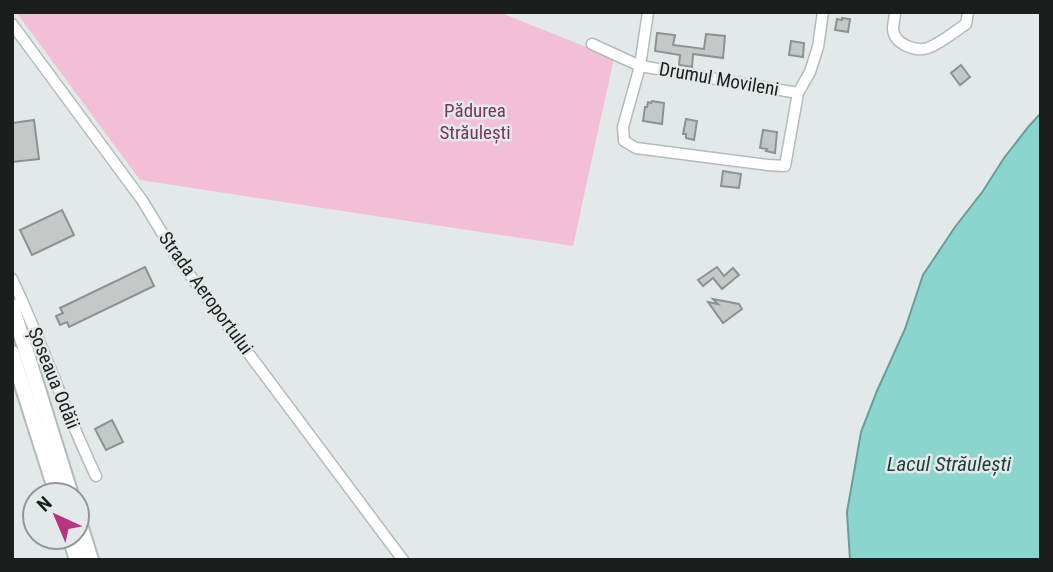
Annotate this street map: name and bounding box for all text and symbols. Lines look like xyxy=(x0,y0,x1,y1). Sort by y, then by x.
street label: Drumul Movileni xyxy=(657,57,781,101)
park label: Pădurea Străulești xyxy=(439,99,511,144)
street label: Strada Aeroportului xyxy=(154,227,258,359)
street label: Șoseaua Odăii xyxy=(23,324,85,432)
water label: Lacul Străulești xyxy=(887,452,1012,476)
north arrow xyxy=(21,481,91,551)
text: N xyxy=(32,492,57,516)

